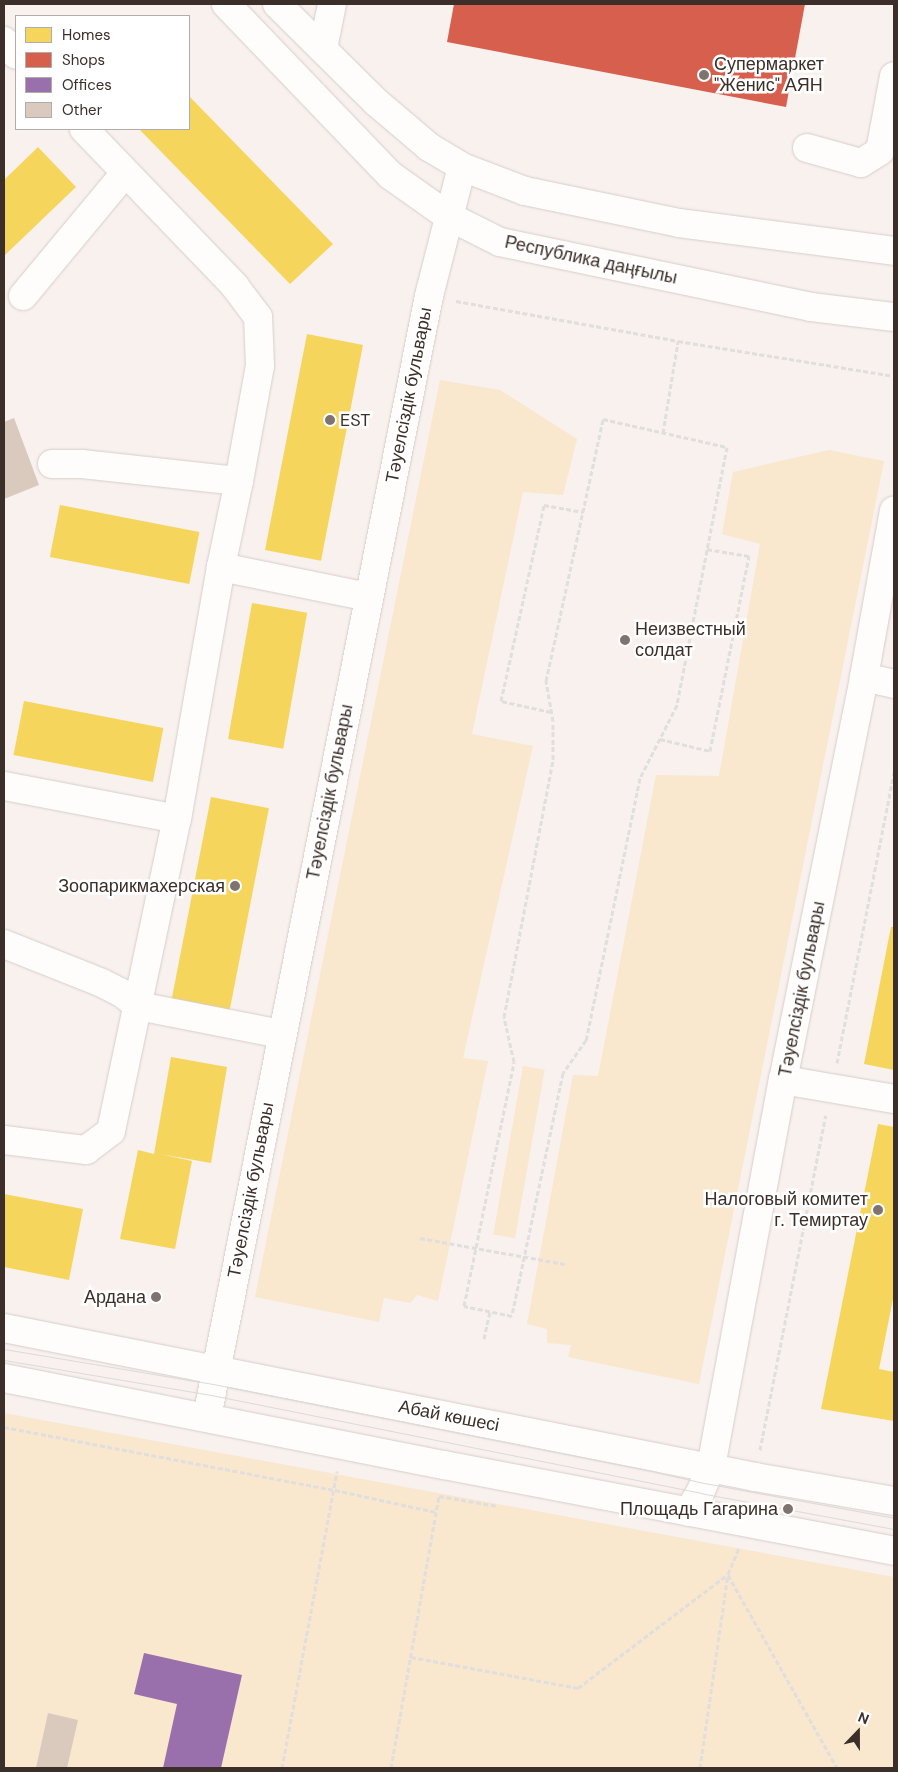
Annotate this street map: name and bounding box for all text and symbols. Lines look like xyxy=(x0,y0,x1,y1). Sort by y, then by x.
legend xyxy=(15,15,190,130)
text: Homes xyxy=(62,25,111,45)
text: Shops xyxy=(62,50,105,70)
place label: Супермаркет "Женис" АЯН xyxy=(714,54,824,96)
marker: Супермаркет "Женис" АЯН xyxy=(698,69,710,81)
text: Offices xyxy=(62,75,112,95)
text: Other xyxy=(62,100,102,120)
street label: Республика даңғылы xyxy=(503,231,679,289)
street label: Тәуелсіздік бульвары xyxy=(381,305,437,485)
place label: EST xyxy=(340,409,370,431)
marker: EST xyxy=(324,414,336,426)
place label: Неизвестный солдат xyxy=(635,619,746,662)
marker: Неизвестный солдат xyxy=(619,634,631,646)
street label: Тәуелсіздік бульвары xyxy=(302,702,358,882)
place label: Зоопарикмахерская xyxy=(58,875,225,897)
marker: Зоопарикмахерская xyxy=(229,880,241,892)
street label: Тәуелсіздік бульвары xyxy=(774,899,830,1079)
street label: Тәуелсіздік бульвары xyxy=(223,1100,279,1280)
place label: Налоговый комитет г. Темиртау xyxy=(705,1189,868,1232)
marker: Налоговый комитет г. Темиртау xyxy=(872,1204,884,1216)
place label: Ардана xyxy=(84,1286,146,1308)
marker: Ардана xyxy=(150,1291,162,1303)
street label: Абай көшесі xyxy=(397,1396,501,1436)
place label: Площадь Гагарина xyxy=(620,1498,778,1520)
marker: Площадь Гагарина xyxy=(782,1503,794,1515)
north arrow xyxy=(833,1707,883,1757)
text: N xyxy=(856,1708,872,1728)

